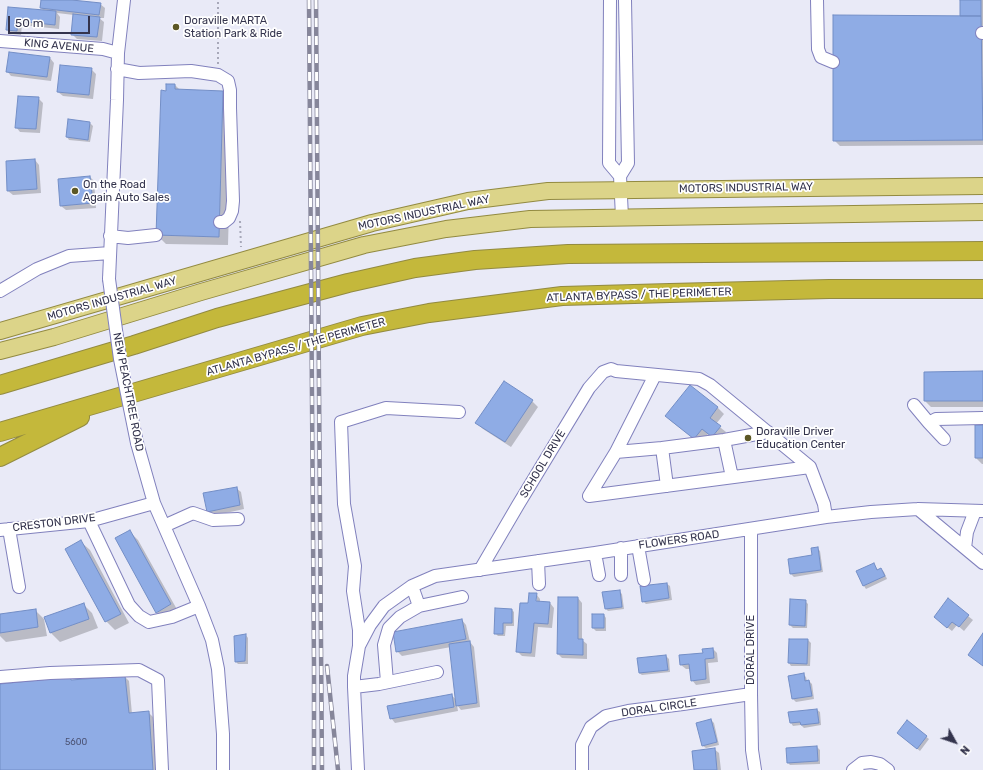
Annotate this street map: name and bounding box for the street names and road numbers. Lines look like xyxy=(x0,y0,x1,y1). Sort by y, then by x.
street label: KING AVENUE xyxy=(23,36,95,56)
street label: MOTORS INDUSTRIAL WAY xyxy=(679,180,813,196)
street label: MOTORS INDUSTRIAL WAY xyxy=(357,193,491,233)
street label: MOTORS INDUSTRIAL WAY xyxy=(46,274,178,324)
street label: ATLANTA BYPASS / THE PERIMETER xyxy=(546,285,732,305)
street label: ATLANTA BYPASS / THE PERIMETER xyxy=(205,315,387,379)
street label: NEW PEACHTREE ROAD xyxy=(110,331,146,453)
street label: SCHOOL DRIVE xyxy=(517,427,569,501)
street label: CRESTON DRIVE xyxy=(12,511,96,535)
street label: FLOWERS ROAD xyxy=(638,528,720,552)
street label: DORAL DRIVE xyxy=(744,615,758,685)
street label: DORAL CIRCLE xyxy=(620,696,698,720)

